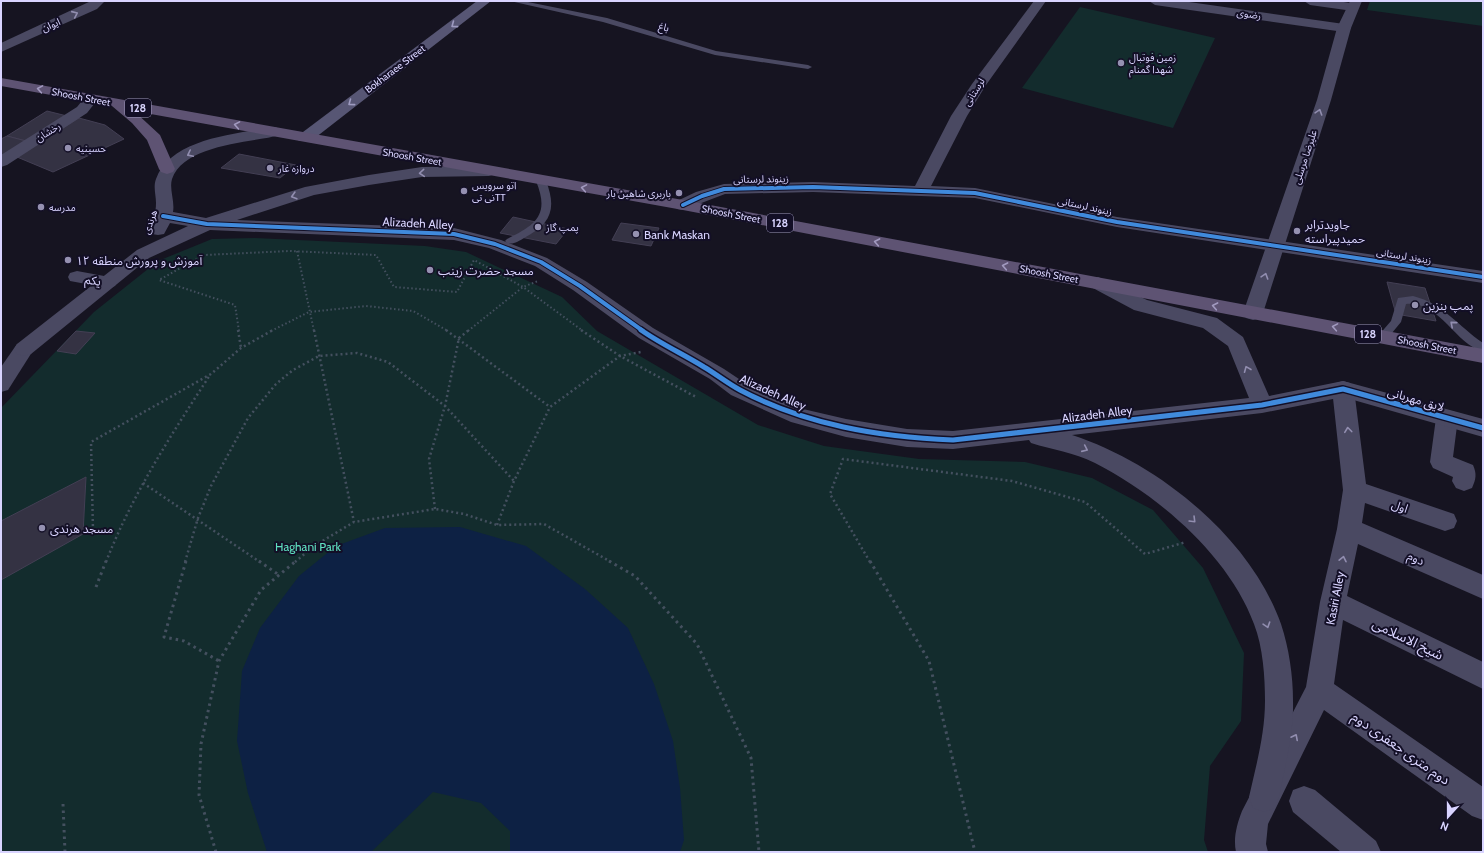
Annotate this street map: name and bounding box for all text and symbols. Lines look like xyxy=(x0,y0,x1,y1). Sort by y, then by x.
street label: رضوی xyxy=(1236,6,1262,22)
one-way arrow xyxy=(70,11,78,19)
street label: ایوان xyxy=(40,15,62,35)
street label: باغ xyxy=(657,19,671,36)
one-way arrow xyxy=(452,20,459,27)
street label: Bokharaee Street xyxy=(362,42,428,96)
place label: زمین فوتبال شهدا گمنام xyxy=(1129,51,1177,78)
marker: زمین فوتبال شهدا گمنام xyxy=(1116,58,1126,68)
street label: لرستانی xyxy=(960,75,988,109)
street label: Shoosh Street xyxy=(50,85,112,109)
one-way arrow xyxy=(37,86,43,94)
one-way arrow xyxy=(348,98,355,105)
road number: 128 xyxy=(125,99,151,117)
one-way arrow xyxy=(1315,109,1323,116)
street label: رخشان xyxy=(33,119,63,145)
one-way arrow xyxy=(234,122,240,130)
street label: علیرضا مرسلی xyxy=(1290,128,1320,186)
place label: حسینیه xyxy=(76,142,106,155)
marker: حسینیه xyxy=(63,143,73,153)
street label: Shoosh Street xyxy=(381,145,443,169)
one-way arrow xyxy=(187,149,194,156)
place label: دروازه غار xyxy=(277,162,315,175)
marker: دروازه غار xyxy=(265,163,275,173)
one-way arrow xyxy=(419,168,425,177)
street label: زینوند لرستانی xyxy=(733,172,789,186)
place label: اتو سرویس تی تیTT xyxy=(472,179,516,204)
one-way arrow xyxy=(581,184,587,193)
marker: اتو سرویس تی تیTT xyxy=(459,186,469,196)
place label: باربری شاهین بار xyxy=(605,187,671,200)
marker: باربری شاهین بار xyxy=(674,188,684,198)
one-way arrow xyxy=(291,191,298,200)
street label: زینوند لرستانی xyxy=(1056,194,1114,218)
place label: مدرسه xyxy=(49,201,76,214)
marker: مدرسه xyxy=(36,202,46,212)
street label: Shoosh Street xyxy=(700,202,762,226)
street label: هرندی xyxy=(140,208,160,236)
street label: Alizadeh Alley xyxy=(382,214,454,232)
road number: 128 xyxy=(767,214,793,232)
place label: جاویدترابر حمیدپیراسته xyxy=(1304,217,1365,247)
place label: پمپ گاز xyxy=(545,221,579,234)
marker: پمپ گاز xyxy=(533,222,543,232)
marker: جاویدترابر حمیدپیراسته xyxy=(1292,226,1302,236)
place label: Bank Maskan xyxy=(644,227,710,242)
marker: Bank Maskan xyxy=(631,229,641,239)
one-way arrow xyxy=(874,238,880,246)
street label: زینوند لرستانی xyxy=(1376,245,1433,267)
place label: آموزش و پرورش منطقه ۱۲ xyxy=(76,253,203,269)
marker: آموزش و پرورش منطقه ۱۲ xyxy=(63,255,73,265)
one-way arrow xyxy=(1002,262,1008,270)
street label: Shoosh Street xyxy=(1018,262,1080,286)
place label: مسجد حضرت زینب xyxy=(438,263,534,278)
marker: مسجد حضرت زینب xyxy=(425,265,435,275)
street label: یکم xyxy=(83,271,102,291)
one-way arrow xyxy=(1261,272,1269,279)
place label: پمپ بنزین xyxy=(1423,298,1473,314)
marker: پمپ بنزین xyxy=(1410,300,1420,310)
one-way arrow xyxy=(1212,302,1218,310)
one-way arrow xyxy=(1450,321,1457,328)
one-way arrow xyxy=(1332,324,1338,332)
road number: 128 xyxy=(1355,325,1381,343)
street label: Shoosh Street xyxy=(1396,333,1458,357)
one-way arrow xyxy=(1244,365,1252,373)
street label: Alizadeh Alley xyxy=(737,371,809,413)
street label: لایق مهربانی xyxy=(1386,384,1446,415)
street label: Alizadeh Alley xyxy=(1061,402,1133,426)
one-way arrow xyxy=(1344,427,1353,434)
one-way arrow xyxy=(1081,444,1089,452)
street label: اول xyxy=(1390,496,1410,516)
one-way arrow xyxy=(1188,515,1196,523)
place label: مسجد هرندی xyxy=(50,521,113,536)
marker: مسجد هرندی xyxy=(37,523,47,533)
park label: Haghani Park xyxy=(275,539,342,554)
street label: دوم xyxy=(1405,548,1427,570)
one-way arrow xyxy=(1338,556,1346,562)
street label: Kasiri Alley xyxy=(1322,570,1348,626)
street label: شیخ الاسلامی xyxy=(1369,614,1447,666)
one-way arrow xyxy=(1262,622,1271,629)
street label: دوم متری جعفری دوم xyxy=(1347,707,1454,791)
one-way arrow xyxy=(1290,734,1298,741)
north arrow xyxy=(1428,797,1468,837)
text: N xyxy=(1438,818,1451,834)

